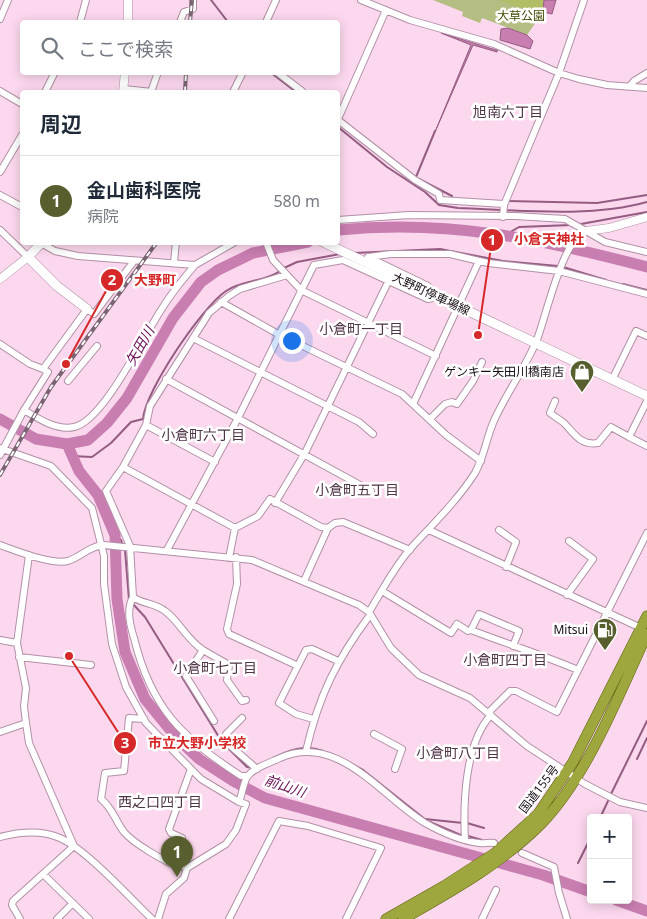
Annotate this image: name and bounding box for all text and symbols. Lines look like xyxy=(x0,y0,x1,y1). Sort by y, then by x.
park label: 大草公園 xyxy=(497,7,545,24)
search box xyxy=(20,20,340,75)
icon: search xyxy=(38,34,66,62)
text: ここで検索 xyxy=(78,36,173,62)
district label: 旭南六丁目 xyxy=(473,102,543,121)
text: 周辺 xyxy=(40,110,82,138)
text: 金山歯科医院 xyxy=(87,177,201,203)
text: 1 xyxy=(51,190,61,212)
text: 580 m xyxy=(273,190,320,212)
text: 病院 xyxy=(87,205,119,227)
callout: 小倉天神社 xyxy=(479,225,594,254)
text: 1 xyxy=(488,229,496,249)
text: 小倉天神社 xyxy=(514,229,584,248)
callout: 大野町 xyxy=(99,265,186,294)
street label: 大野町停車場線 xyxy=(390,268,473,319)
text: 2 xyxy=(108,269,117,289)
text: 大野町 xyxy=(134,270,176,289)
district label: 小倉町一丁目 xyxy=(319,319,403,338)
water label: 矢田川 xyxy=(121,321,159,369)
your location xyxy=(279,328,305,354)
shop icon: ゲンキー矢田川橋南店 xyxy=(569,359,595,393)
place label: ゲンキー矢田川橋南店 xyxy=(444,363,564,380)
district label: 小倉町六丁目 xyxy=(161,425,245,444)
district label: 小倉町五丁目 xyxy=(315,480,399,499)
fuel station icon: Mitsui xyxy=(592,617,618,651)
place label: Mitsui xyxy=(553,621,588,638)
district label: 小倉町四丁目 xyxy=(463,650,547,669)
district label: 小倉町七丁目 xyxy=(173,658,257,677)
callout: 市立大野小学校 xyxy=(113,729,256,758)
text: 3 xyxy=(121,732,129,752)
text: 市立大野小学校 xyxy=(148,733,246,752)
district label: 小倉町八丁目 xyxy=(416,743,500,762)
street label: 国道155号 xyxy=(515,761,562,816)
water label: 前山川 xyxy=(262,770,310,802)
district label: 西之口四丁目 xyxy=(118,792,202,811)
map controls xyxy=(587,814,632,904)
button: + xyxy=(587,814,632,859)
pin: 1 xyxy=(161,836,193,877)
button: − xyxy=(587,859,632,904)

